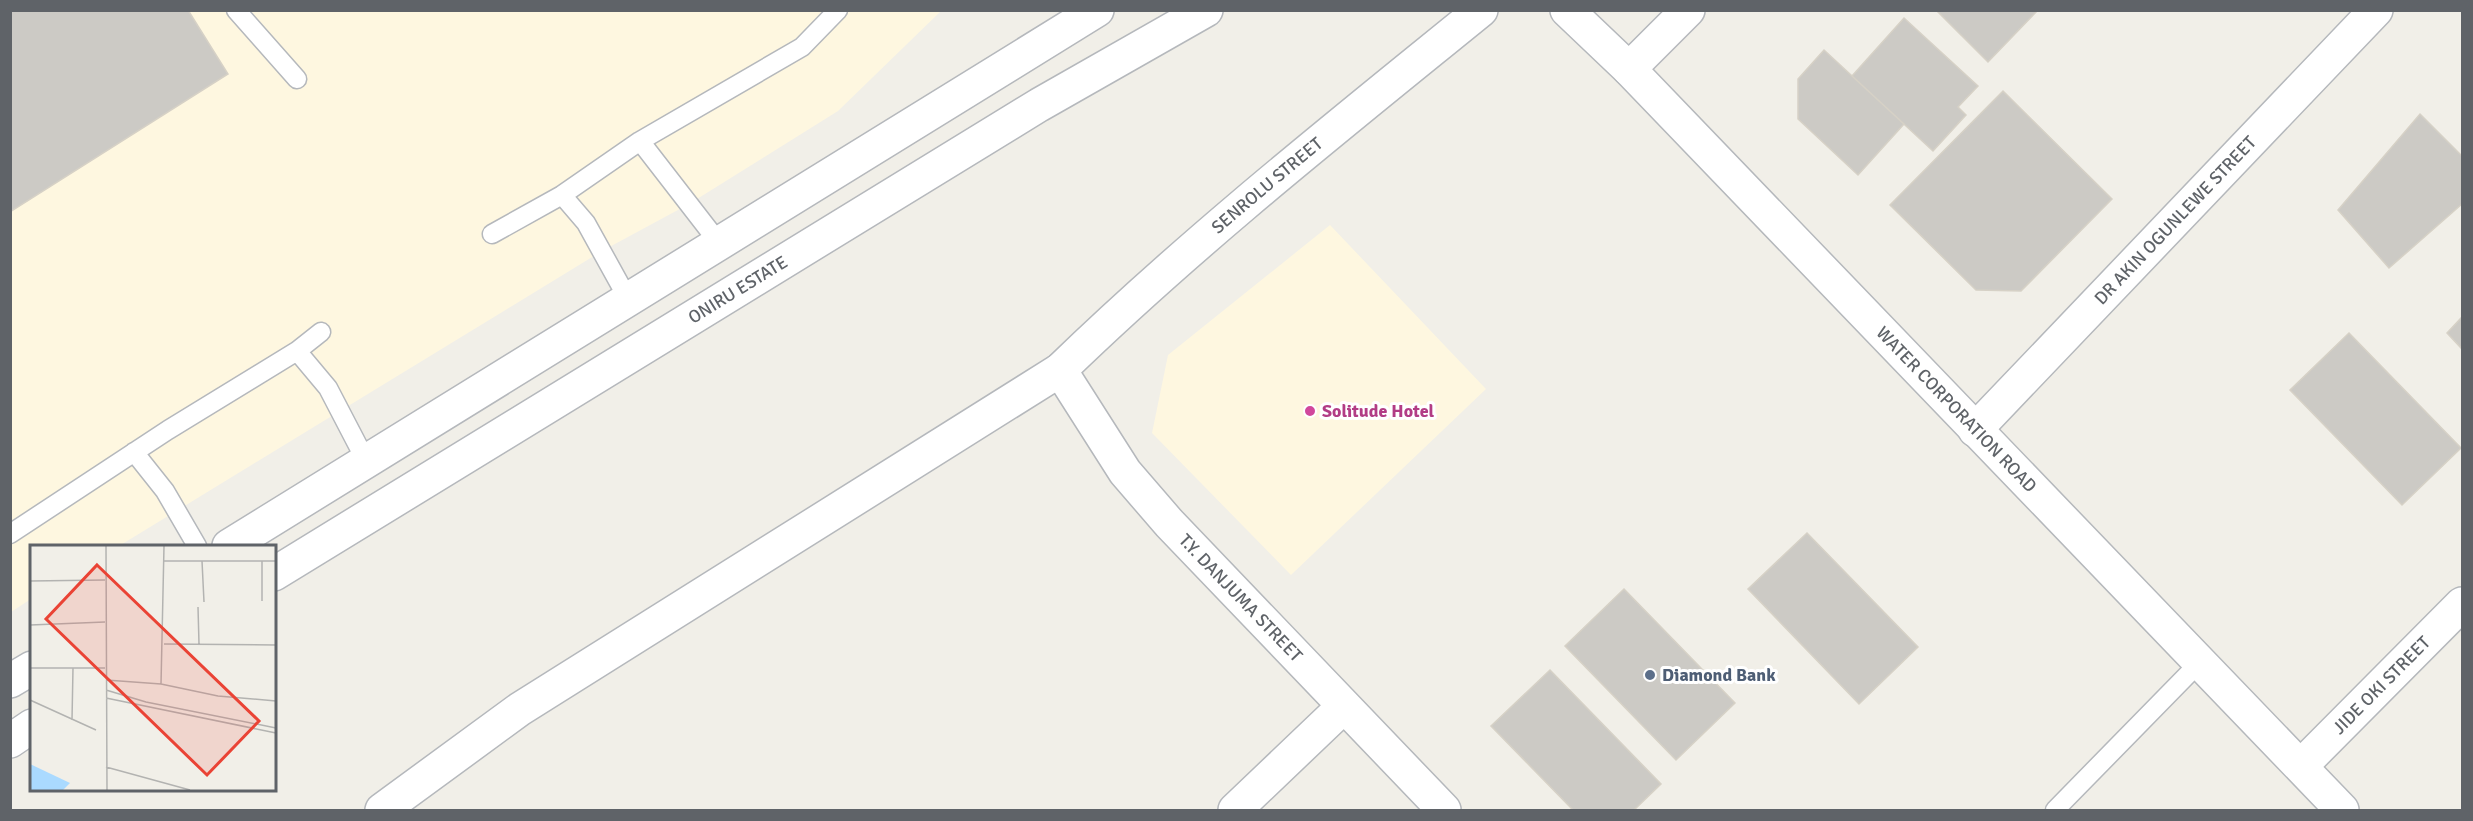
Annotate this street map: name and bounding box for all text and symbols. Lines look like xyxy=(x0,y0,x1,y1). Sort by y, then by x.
street label: DR AKIN OGUNLEWE STREET xyxy=(2090,131,2261,309)
street label: SENROLU STREET xyxy=(1207,132,1327,238)
street label: ONIRU ESTATE xyxy=(684,251,791,328)
street label: WATER CORPORATION ROAD xyxy=(1872,322,2041,497)
place label: Solitude Hotel xyxy=(1322,400,1435,422)
marker: Solitude Hotel xyxy=(1303,404,1317,418)
street label: T.Y. DANJUMA STREET xyxy=(1174,529,1307,667)
inset map xyxy=(30,545,276,791)
street label: JIDE OKI STREET xyxy=(2328,631,2435,739)
place label: Diamond Bank xyxy=(1662,664,1776,686)
marker: Diamond Bank xyxy=(1643,668,1657,682)

